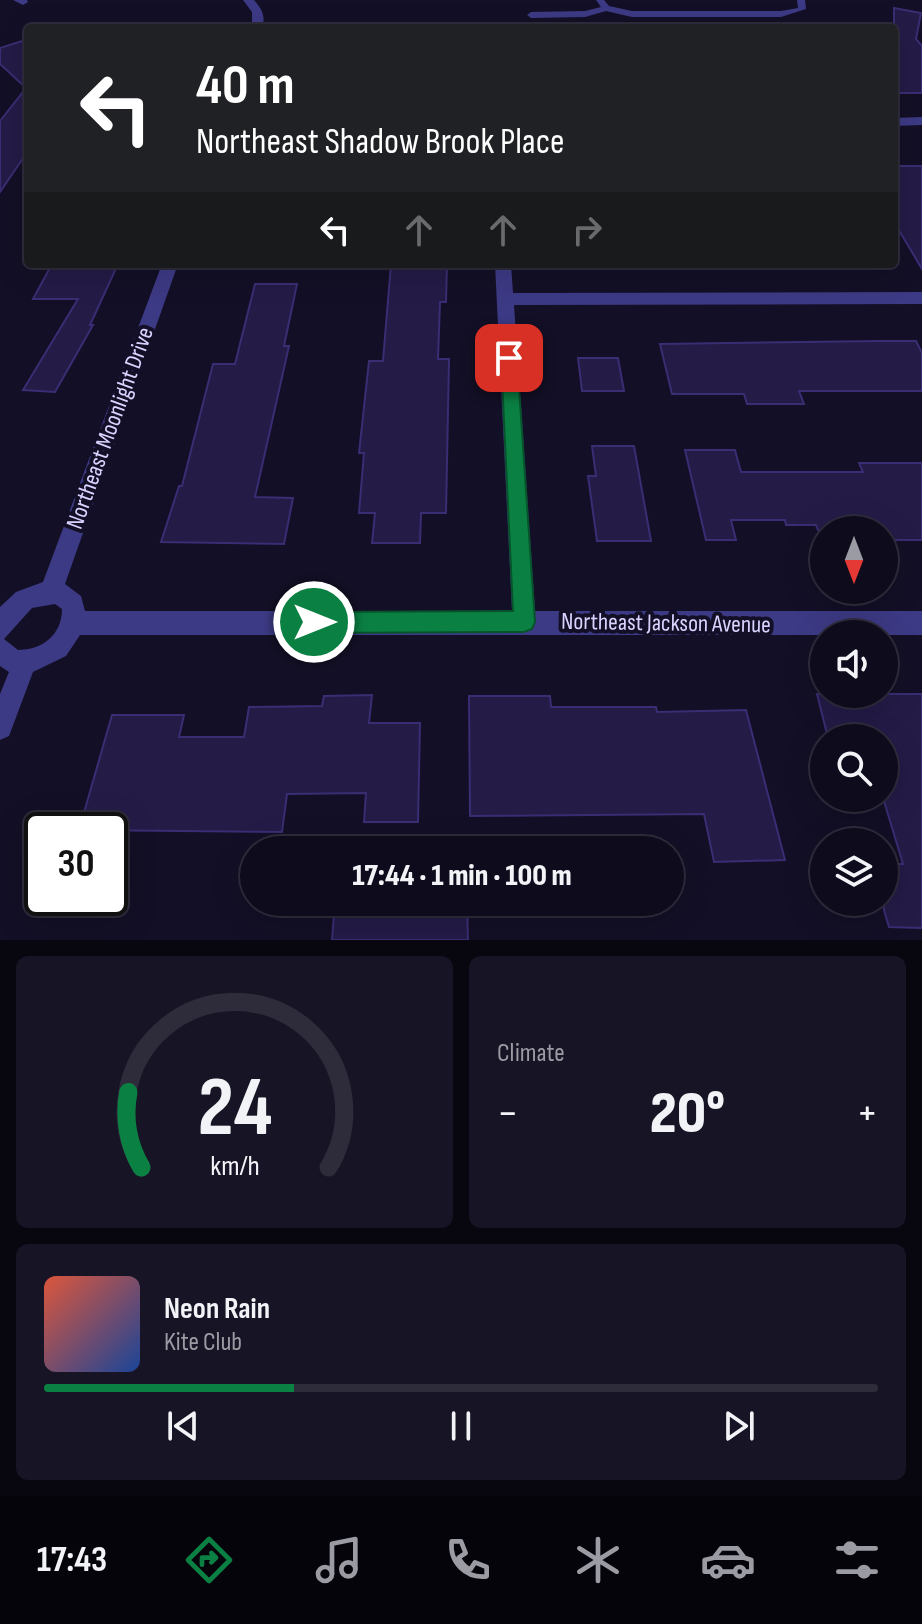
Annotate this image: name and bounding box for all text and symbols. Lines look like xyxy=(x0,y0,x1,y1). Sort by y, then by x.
text: 40 m xyxy=(196,53,295,120)
icon: left xyxy=(64,56,168,160)
text: Northeast Shadow Brook Place xyxy=(196,121,564,164)
icon: left xyxy=(313,208,357,252)
icon: ahead xyxy=(397,208,441,252)
icon: ahead xyxy=(481,208,525,252)
icon: right xyxy=(565,208,609,252)
street label: Northeast Moonlight Drive xyxy=(60,323,160,533)
pin xyxy=(475,324,543,392)
icon: arrive xyxy=(487,336,531,380)
north arrow xyxy=(810,516,898,604)
map controls xyxy=(810,516,898,916)
position arrow xyxy=(272,580,356,664)
street label: Northeast Jackson Avenue xyxy=(561,607,771,639)
button: sound xyxy=(810,620,898,708)
button: search xyxy=(810,724,898,812)
speed limit sign: 30 xyxy=(24,812,128,916)
button: layers xyxy=(810,828,898,916)
text: 17:44 · 1 min · 100 m xyxy=(352,858,572,894)
text: Climate xyxy=(497,1038,565,1069)
text: 24 xyxy=(197,1059,272,1159)
text: 20° xyxy=(650,1078,725,1150)
text: − xyxy=(497,1087,519,1140)
text: + xyxy=(856,1087,878,1140)
text: km/h xyxy=(210,1149,259,1184)
text: Neon Rain xyxy=(164,1291,270,1327)
text: Kite Club xyxy=(164,1327,242,1358)
icon: previous xyxy=(161,1404,205,1448)
icon: pause xyxy=(439,1404,483,1448)
icon: next xyxy=(717,1404,761,1448)
icon: directions xyxy=(181,1532,237,1588)
icon: music xyxy=(311,1532,367,1588)
icon: phone xyxy=(440,1532,496,1588)
icon: climate xyxy=(570,1532,626,1588)
icon: car xyxy=(700,1532,756,1588)
icon: filters xyxy=(829,1532,885,1588)
text: 17:43 xyxy=(37,1539,107,1582)

